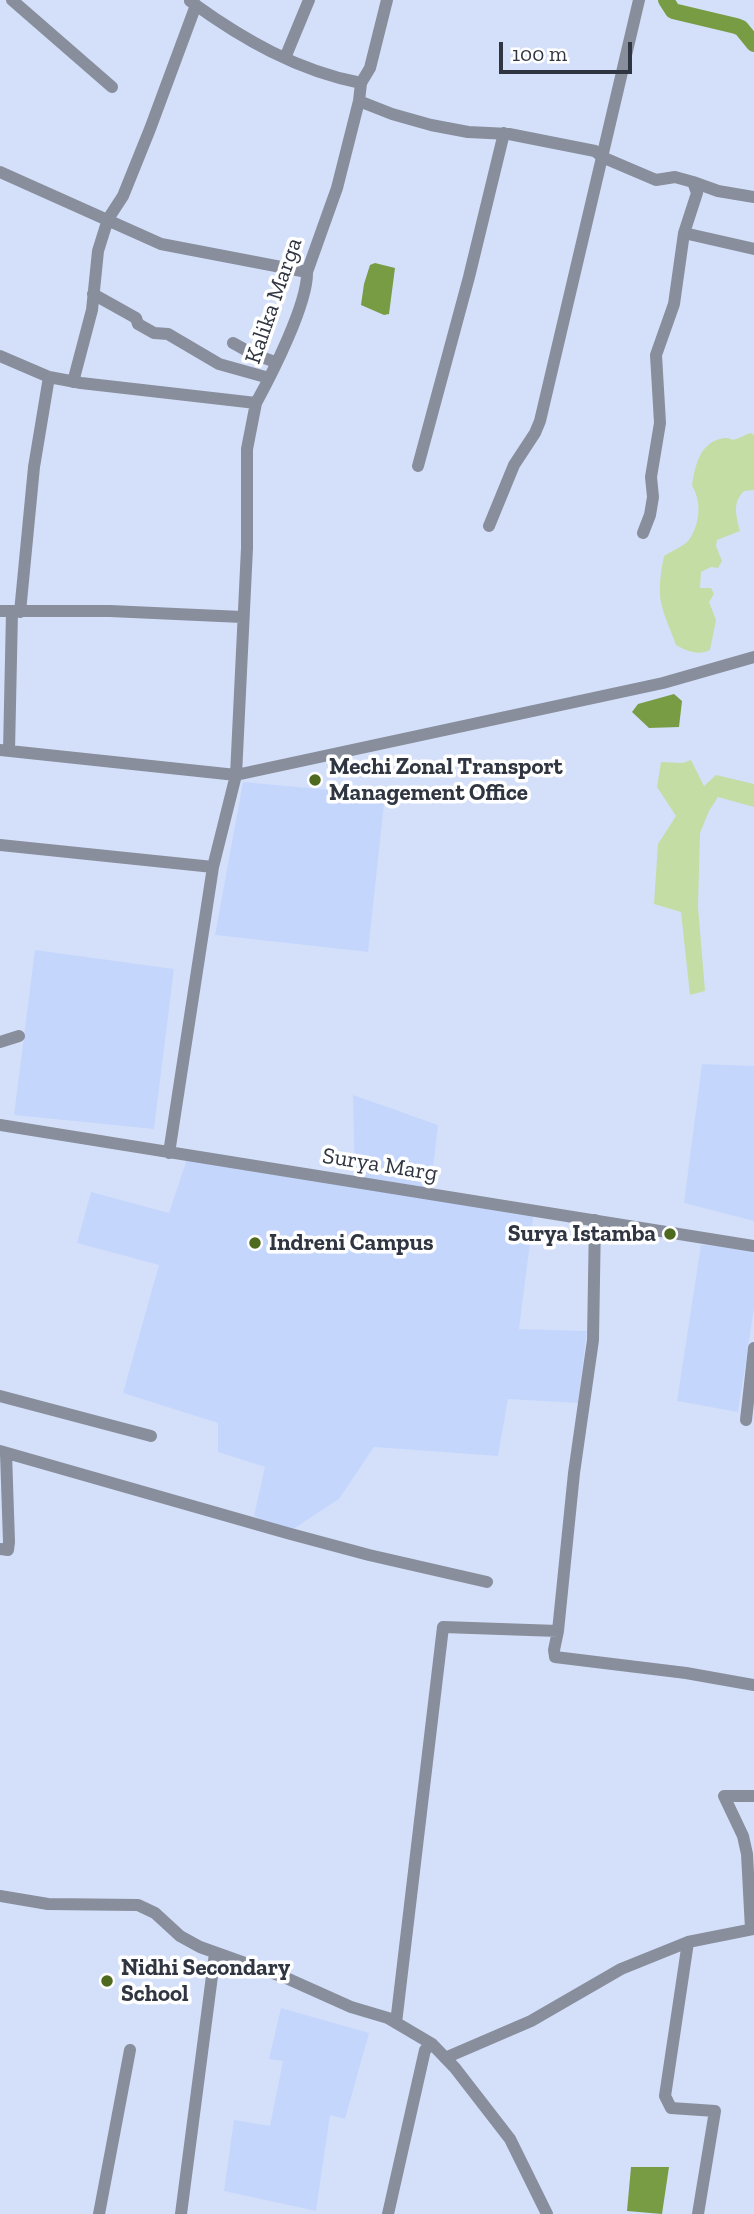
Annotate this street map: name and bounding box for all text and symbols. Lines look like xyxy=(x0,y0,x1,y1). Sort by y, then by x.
scale bar xyxy=(502,28,635,72)
text: 100 m xyxy=(512,41,567,66)
street label: Kalika Marga xyxy=(240,234,308,368)
place label: Mechi Zonal Transport Management Office xyxy=(329,753,563,807)
marker: Mechi Zonal Transport Management Office xyxy=(307,772,323,788)
street label: Surya Marg xyxy=(320,1142,440,1188)
place label: Surya Istamba xyxy=(508,1220,656,1248)
marker: Surya Istamba xyxy=(662,1226,678,1242)
place label: Indreni Campus xyxy=(269,1229,434,1257)
marker: Indreni Campus xyxy=(247,1235,263,1251)
place label: Nidhi Secondary School xyxy=(121,1954,290,2008)
marker: Nidhi Secondary School xyxy=(99,1973,115,1989)

